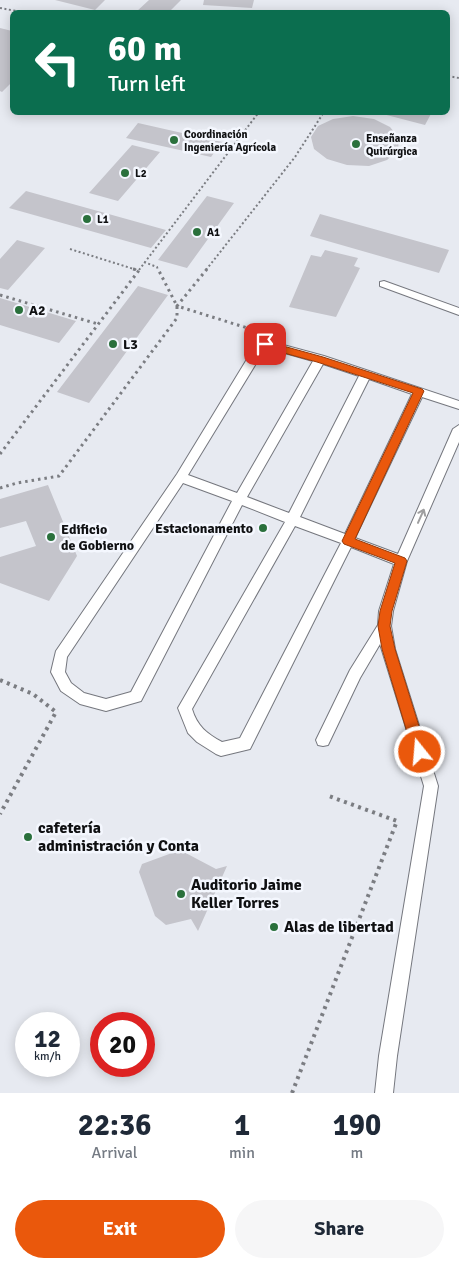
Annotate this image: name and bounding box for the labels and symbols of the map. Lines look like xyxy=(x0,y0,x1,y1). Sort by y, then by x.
place label: Coordinación Ingeniería Agrícola xyxy=(184,128,277,154)
place label: Enseñanza Quirúrgica xyxy=(366,132,418,158)
marker: Coordinación Ingeniería Agrícola xyxy=(168,134,180,146)
marker: Enseñanza Quirúrgica xyxy=(350,138,362,150)
marker: L2 xyxy=(119,167,131,179)
place label: L2 xyxy=(135,167,147,180)
marker: L1 xyxy=(81,213,93,225)
place label: L1 xyxy=(97,213,109,226)
marker: A1 xyxy=(191,226,203,238)
place label: A1 xyxy=(207,226,220,239)
place label: A2 xyxy=(29,302,46,319)
marker: A2 xyxy=(13,304,25,316)
pin xyxy=(244,323,286,365)
place label: L3 xyxy=(123,336,138,353)
marker: L3 xyxy=(107,338,119,350)
one-way arrow xyxy=(417,509,426,524)
place label: Estacionamento xyxy=(155,520,253,537)
place label: Edificio de Gobierno xyxy=(61,521,134,554)
marker: Estacionamento xyxy=(257,522,269,534)
marker: Edificio de Gobierno xyxy=(45,531,57,543)
position arrow xyxy=(393,725,445,777)
place label: cafetería administración y Conta xyxy=(38,818,199,856)
marker: cafetería administración y Conta xyxy=(22,831,34,843)
place label: Auditorio Jaime Keller Torres xyxy=(191,875,302,913)
marker: Auditorio Jaime Keller Torres xyxy=(175,888,187,900)
place label: Alas de libertad xyxy=(284,917,394,937)
marker: Alas de libertad xyxy=(268,921,280,933)
speed limit sign: 20 xyxy=(90,1012,155,1077)

